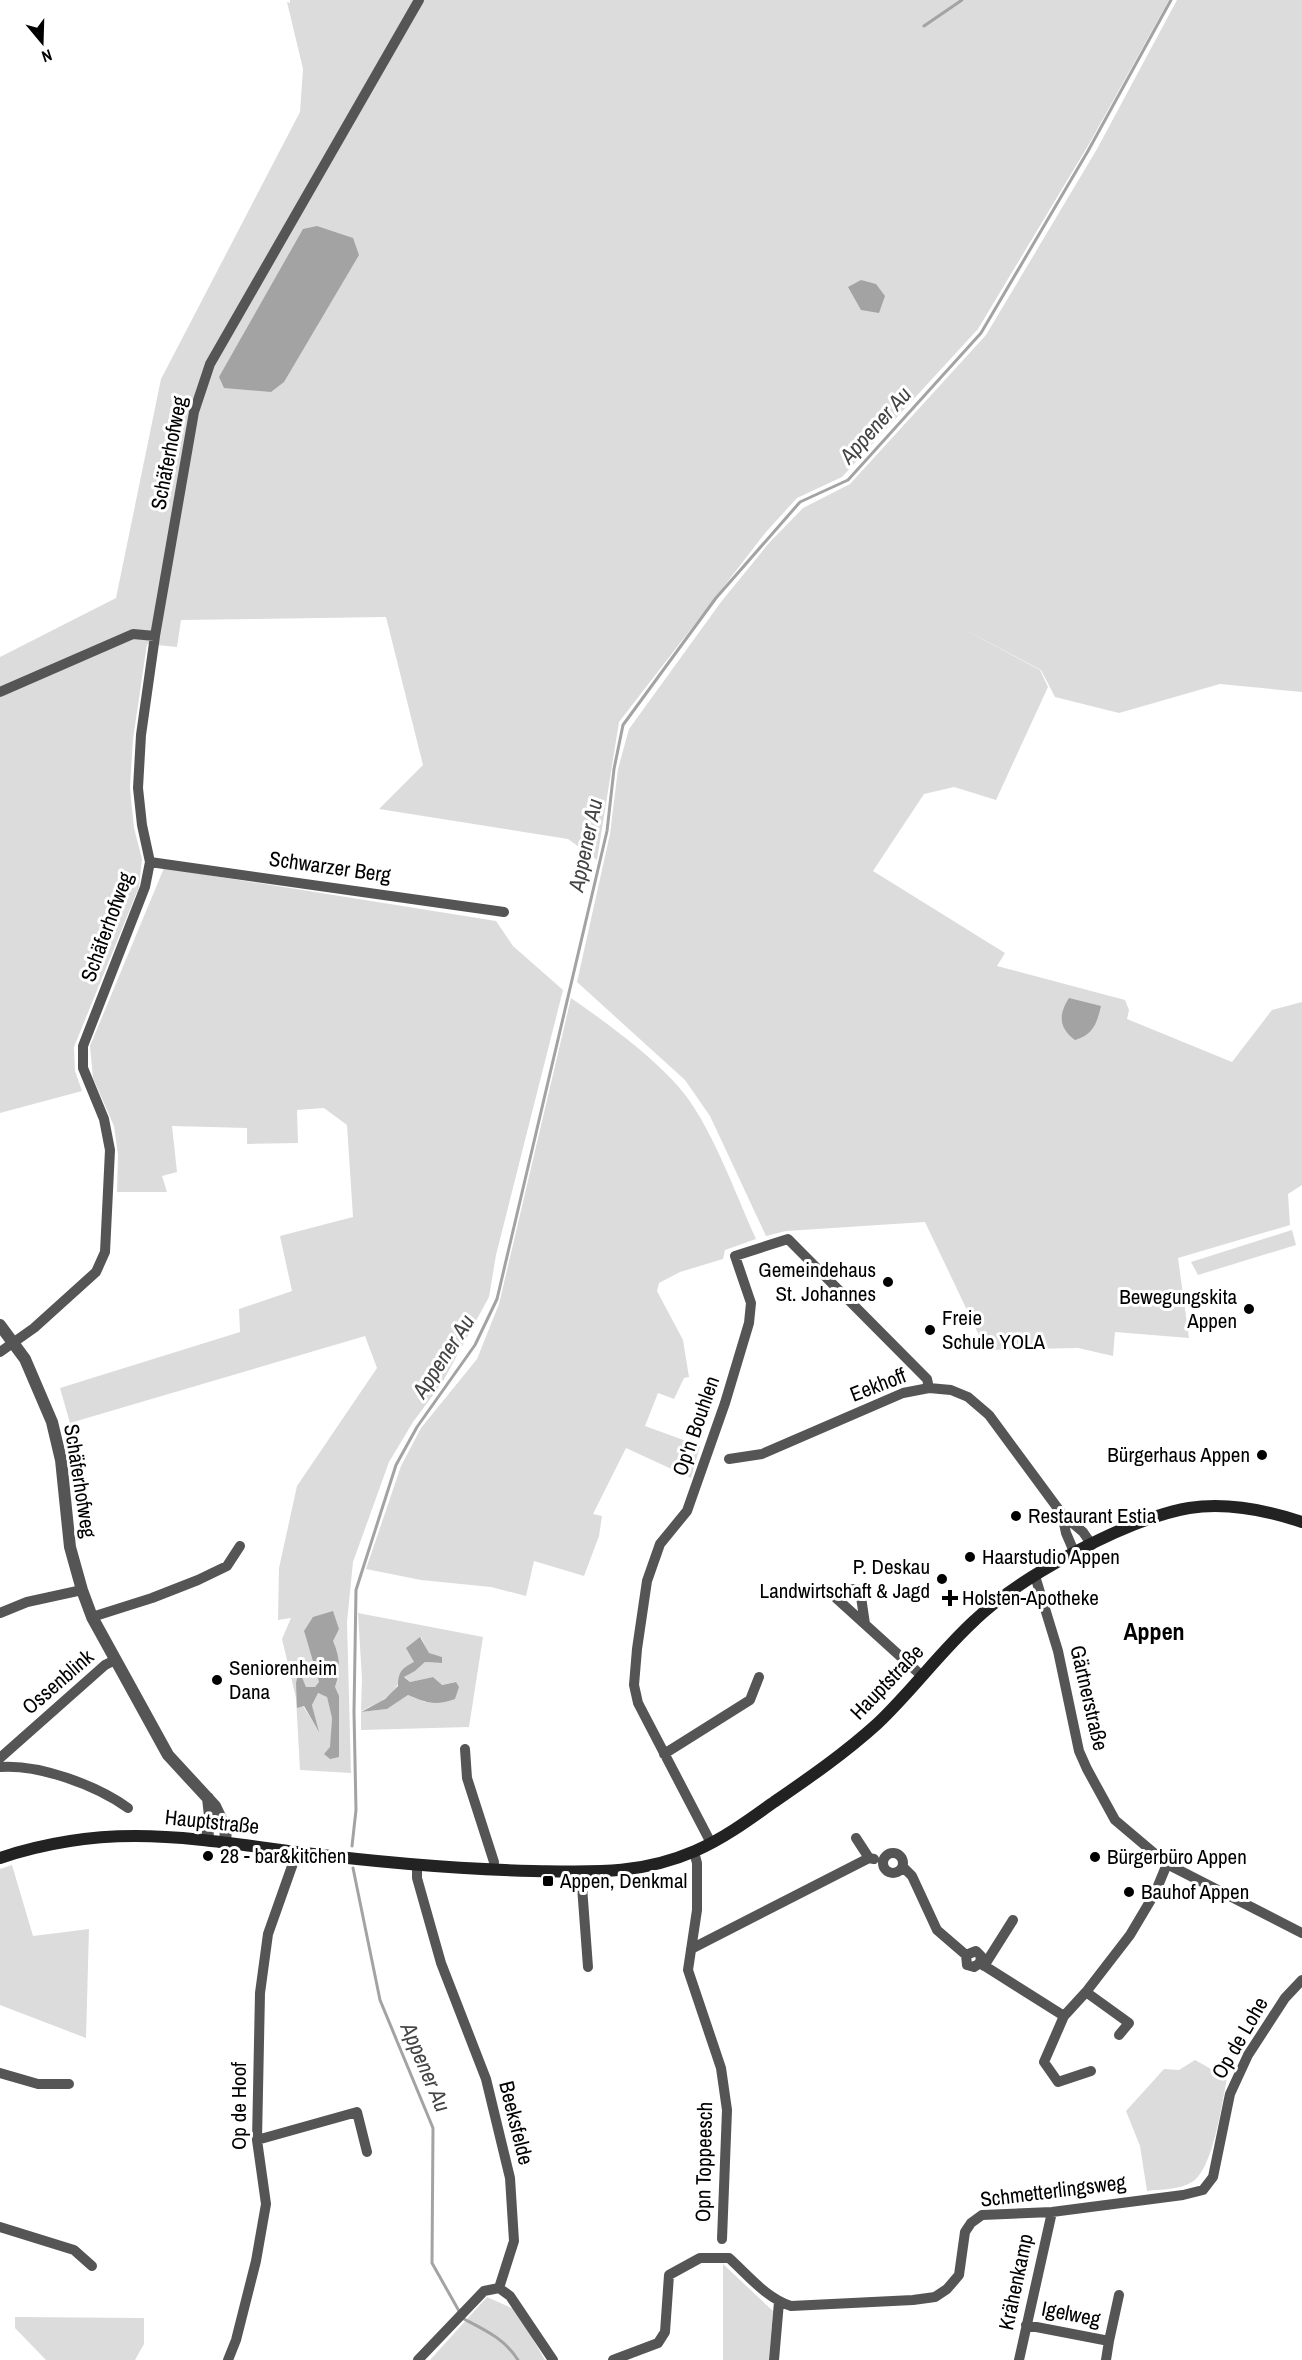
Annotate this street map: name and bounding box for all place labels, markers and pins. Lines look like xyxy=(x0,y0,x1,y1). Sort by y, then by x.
place label: Gemeindehaus St. Johannes xyxy=(758,1255,876,1308)
marker: Gemeindehaus St. Johannes xyxy=(881,1275,895,1289)
place label: Bewegungskita Appen xyxy=(1119,1282,1237,1335)
marker: Bewegungskita Appen xyxy=(1242,1302,1256,1316)
place label: Freie Schule YOLA xyxy=(942,1303,1046,1356)
marker: Freie Schule YOLA xyxy=(923,1323,937,1337)
place label: Bürgerhaus Appen xyxy=(1107,1440,1250,1469)
marker: Bürgerhaus Appen xyxy=(1255,1448,1269,1462)
place label: Restaurant Estia xyxy=(1028,1501,1157,1530)
marker: Restaurant Estia xyxy=(1009,1509,1023,1523)
place label: Haarstudio Appen xyxy=(982,1542,1120,1571)
marker: Haarstudio Appen xyxy=(963,1550,977,1564)
place label: P. Deskau Landwirtschaft & Jagd xyxy=(760,1552,930,1605)
marker: P. Deskau Landwirtschaft & Jagd xyxy=(935,1572,949,1586)
place label: Holsten-Apotheke xyxy=(962,1583,1099,1612)
marker: Holsten-Apotheke xyxy=(943,1591,957,1605)
place label: Seniorenheim Dana xyxy=(229,1653,337,1706)
marker: Seniorenheim Dana xyxy=(210,1673,224,1687)
place label: 28 - bar&kitchen xyxy=(220,1841,346,1870)
place label: Bürgerbüro Appen xyxy=(1107,1842,1247,1871)
marker: 28 - bar&kitchen xyxy=(201,1849,215,1863)
marker: Bürgerbüro Appen xyxy=(1088,1850,1102,1864)
place label: Appen, Denkmal xyxy=(559,1866,687,1895)
marker: Appen, Denkmal xyxy=(541,1874,555,1888)
place label: Bauhof Appen xyxy=(1141,1877,1249,1906)
marker: Bauhof Appen xyxy=(1122,1885,1136,1899)

